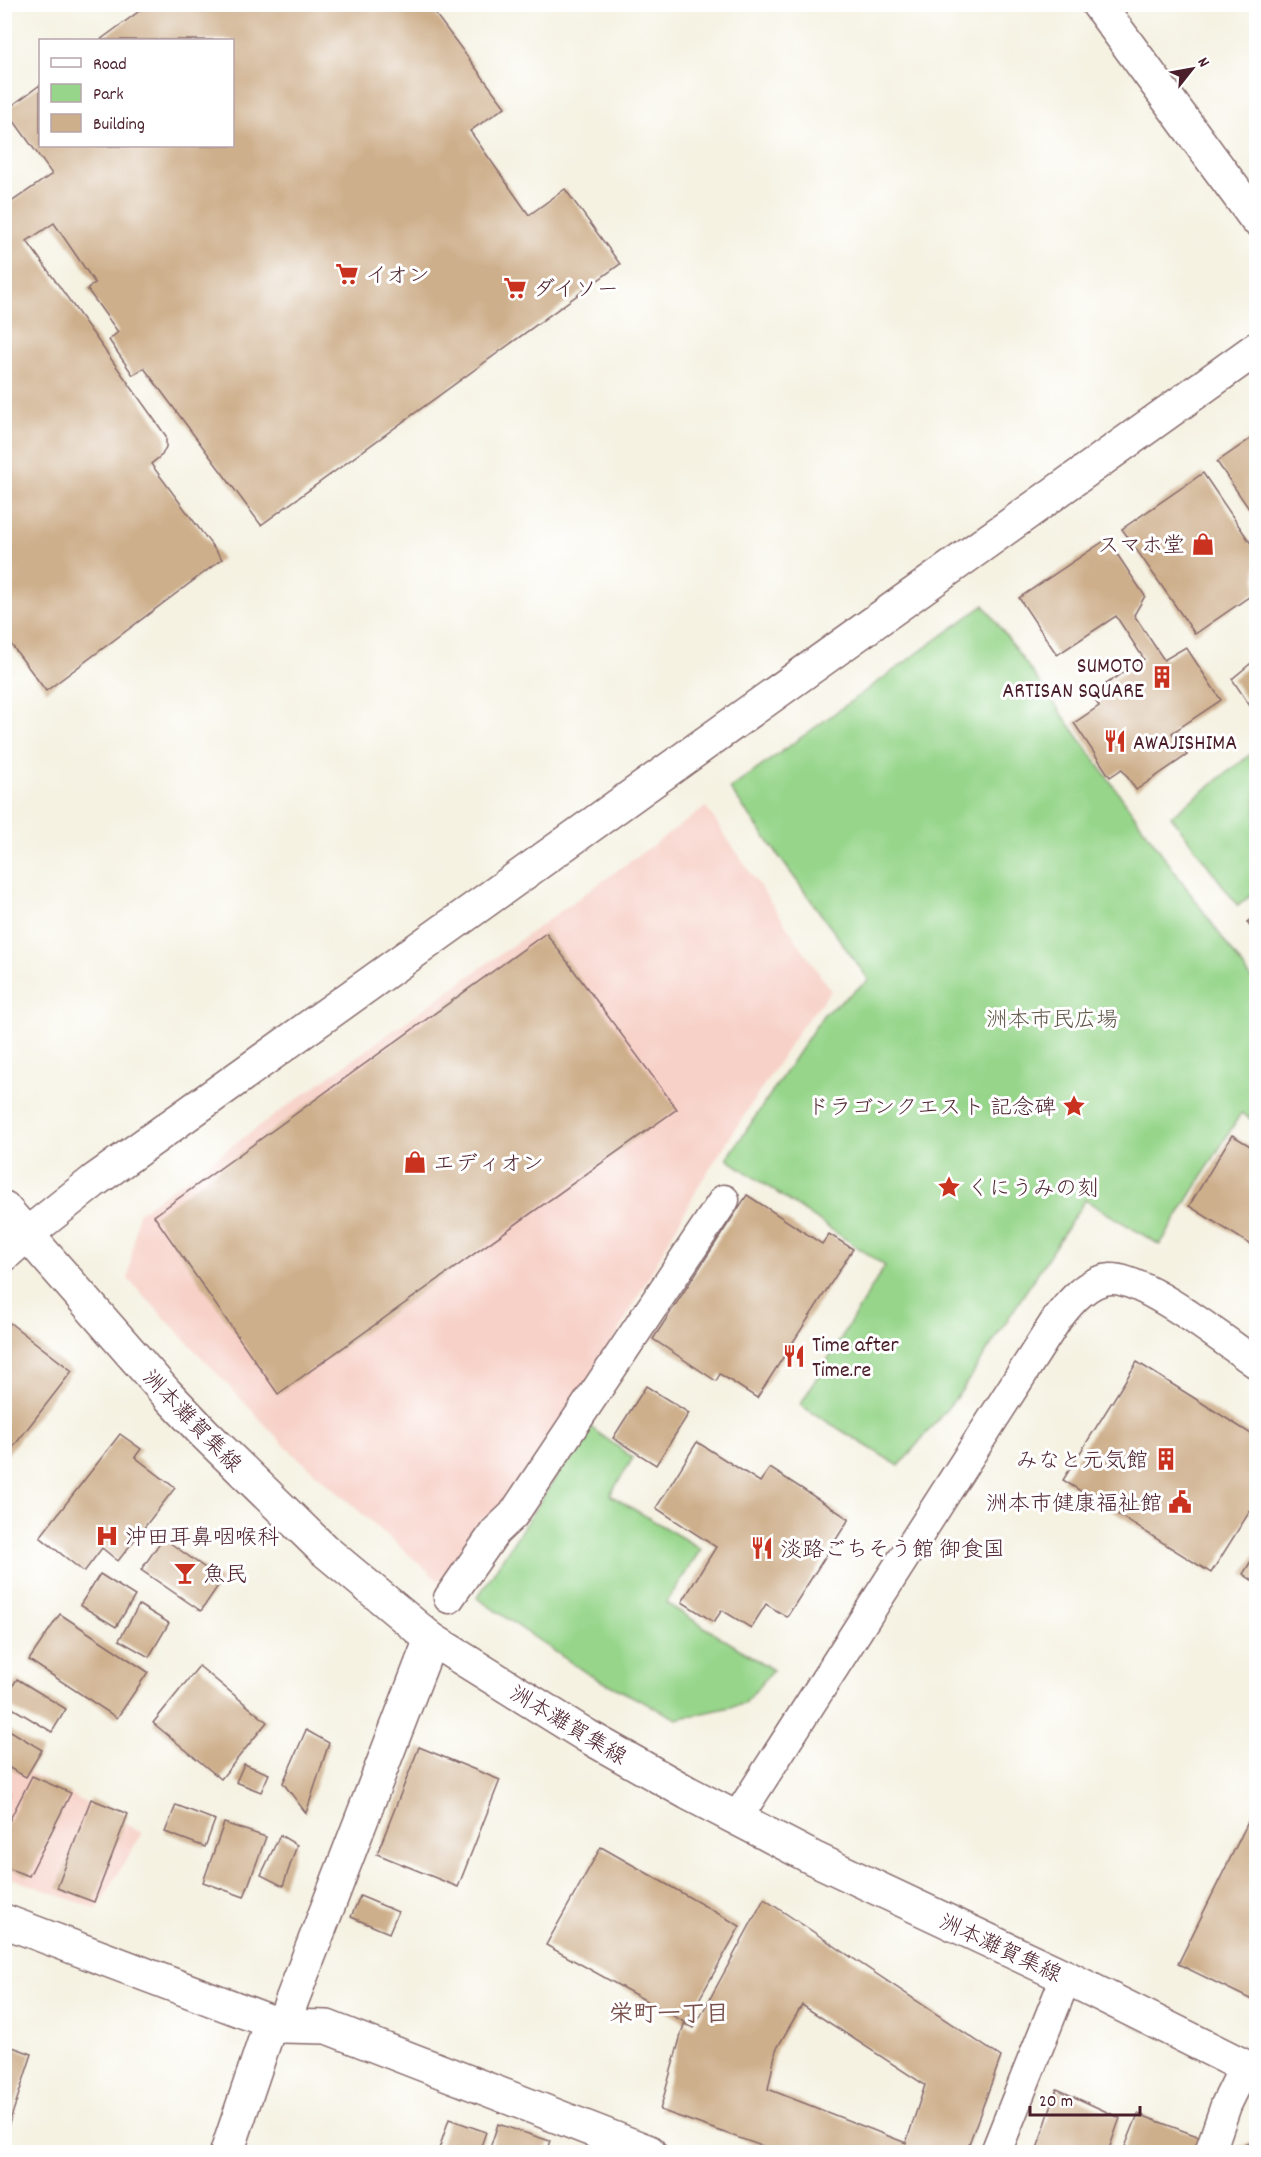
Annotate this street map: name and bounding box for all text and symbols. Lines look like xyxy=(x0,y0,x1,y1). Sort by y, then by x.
legend xyxy=(39,39,234,147)
north arrow xyxy=(1162,39,1222,99)
text: Road xyxy=(93,53,127,78)
text: N xyxy=(1191,53,1215,72)
text: Park xyxy=(93,83,124,108)
text: Building xyxy=(93,113,145,138)
supermarket icon: イオン xyxy=(334,261,360,287)
place label: イオン xyxy=(365,262,430,293)
supermarket icon: ダイソー xyxy=(502,275,528,301)
place label: ダイソー xyxy=(533,276,619,307)
shop icon: スマホ堂 xyxy=(1190,531,1216,557)
place label: スマホ堂 xyxy=(1097,532,1185,563)
place label: SUMOTO ARTISAN SQUARE xyxy=(1002,652,1144,708)
building icon: SUMOTO ARTISAN SQUARE xyxy=(1149,664,1175,690)
restaurant icon: AWAJISHIMA xyxy=(1102,728,1128,754)
place label: AWAJISHIMA xyxy=(1133,729,1237,760)
park label: 洲本市民広場 xyxy=(986,1006,1118,1037)
place icon: ドラゴンクエスト 記念碑 xyxy=(1061,1093,1087,1119)
place label: ドラゴンクエスト 記念碑 xyxy=(807,1094,1056,1125)
shop icon: エディオン xyxy=(402,1149,428,1175)
place label: エディオン xyxy=(433,1150,544,1181)
place icon: くにうみの刻 xyxy=(936,1174,962,1200)
place label: くにうみの刻 xyxy=(967,1175,1099,1206)
place label: Time after Time.re xyxy=(812,1331,900,1387)
restaurant icon: Time after Time.re xyxy=(781,1343,807,1369)
street label: 洲本灘賀集線 xyxy=(133,1364,247,1481)
building icon: みなと元気館 xyxy=(1153,1446,1179,1472)
place label: みなと元気館 xyxy=(1016,1447,1148,1478)
public building icon: 洲本市健康福祉館 xyxy=(1167,1489,1193,1515)
place label: 洲本市健康福祉館 xyxy=(986,1490,1162,1521)
hospital icon: 沖田耳鼻咽喉科 xyxy=(94,1523,120,1549)
place label: 沖田耳鼻咽喉科 xyxy=(125,1524,279,1555)
restaurant icon: 淡路ごちそう館 御食国 xyxy=(749,1535,775,1561)
place label: 淡路ごちそう館 御食国 xyxy=(780,1536,1005,1567)
bar icon: 魚民 xyxy=(172,1560,198,1586)
place label: 魚民 xyxy=(203,1561,247,1592)
street label: 洲本灘賀集線 xyxy=(503,1680,632,1774)
street label: 洲本灘賀集線 xyxy=(933,1908,1066,1992)
district label: 栄町一丁目 xyxy=(609,1999,729,2033)
scale bar xyxy=(1030,2079,1140,2117)
text: 20 m xyxy=(1039,2090,1073,2115)

